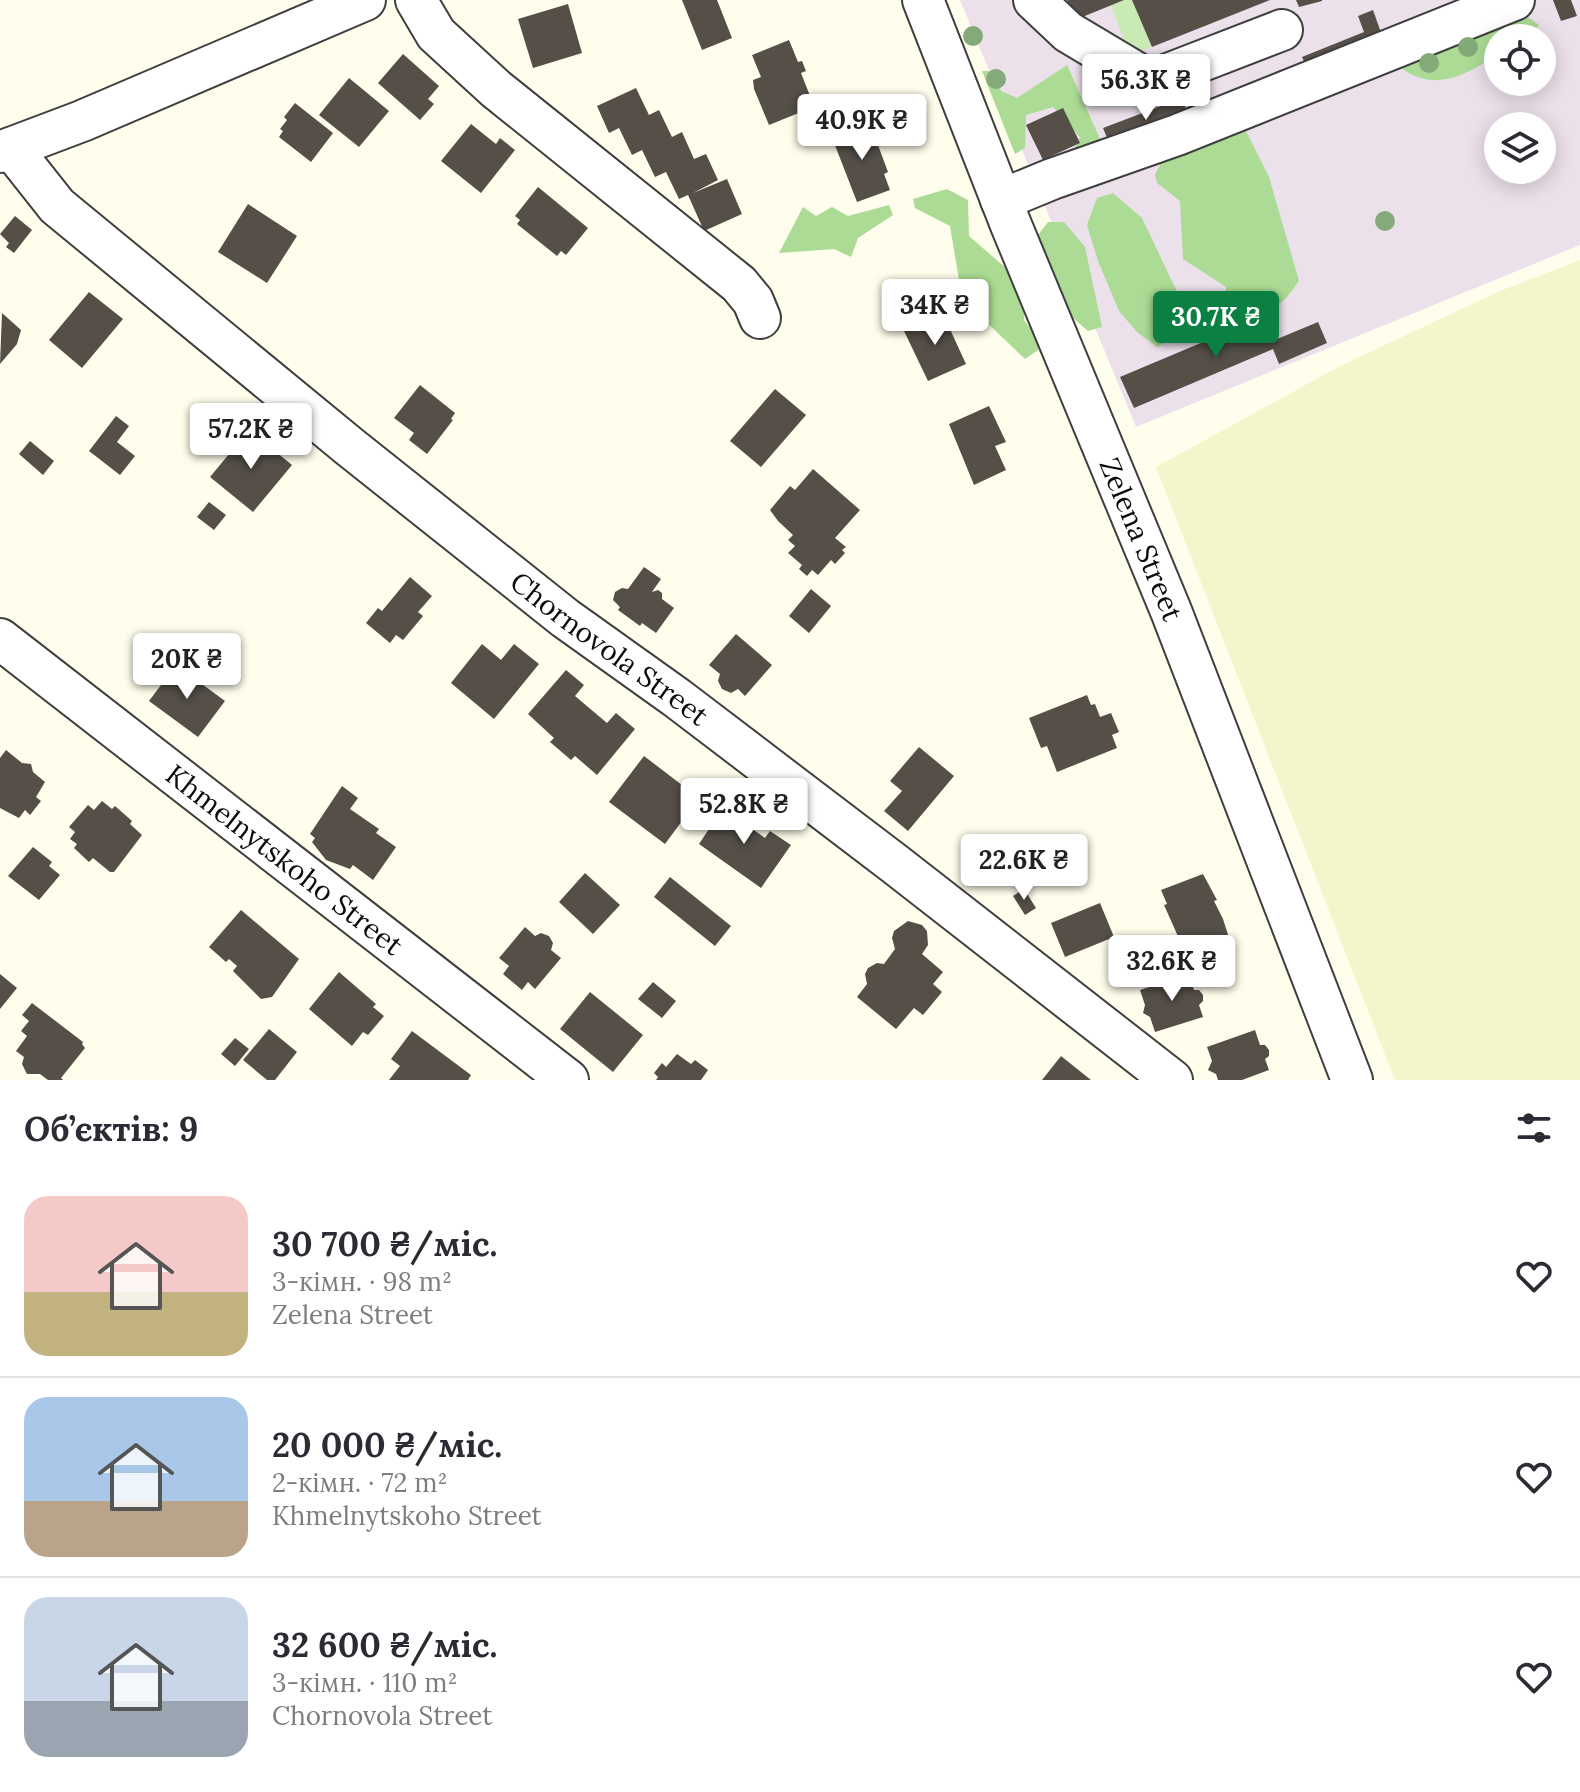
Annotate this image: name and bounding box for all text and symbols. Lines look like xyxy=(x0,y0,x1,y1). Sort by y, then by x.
map controls xyxy=(1484,24,1556,184)
button: locate xyxy=(1484,24,1556,96)
pin: 56.3K ₴ xyxy=(1072,54,1220,122)
text: 56.3K ₴ xyxy=(1100,63,1192,96)
pin: 40.9K ₴ xyxy=(788,94,936,162)
text: 40.9K ₴ xyxy=(815,103,909,136)
button: layers xyxy=(1484,112,1556,184)
pin: 34K ₴ xyxy=(879,279,991,347)
text: 34K ₴ xyxy=(900,288,970,321)
pin: 30.7K ₴ xyxy=(1142,291,1290,359)
text: 30.7K ₴ xyxy=(1171,300,1261,333)
pin: 57.2K ₴ xyxy=(177,403,325,471)
text: 57.2K ₴ xyxy=(208,412,294,445)
street label: Zelena Street xyxy=(1092,453,1191,626)
street label: Chornovola Street xyxy=(503,564,716,734)
pin: 20K ₴ xyxy=(131,633,243,701)
text: 20K ₴ xyxy=(151,642,223,675)
street label: Khmelnytskoho Street xyxy=(159,756,410,963)
pin: 52.8K ₴ xyxy=(670,778,818,846)
text: 52.8K ₴ xyxy=(699,787,789,820)
pin: 22.6K ₴ xyxy=(950,834,1098,902)
text: 22.6K ₴ xyxy=(979,843,1069,876)
pin: 32.6K ₴ xyxy=(1098,935,1246,1003)
text: 32.6K ₴ xyxy=(1126,944,1218,977)
icon: filters xyxy=(1512,1106,1556,1150)
text: Об’єктів: 9 xyxy=(24,1107,198,1150)
text: 30 700 ₴/міс. xyxy=(272,1222,497,1265)
icon: home xyxy=(88,1228,184,1324)
icon: heart xyxy=(1512,1254,1556,1298)
text: 3-кімн. · 98 m² xyxy=(272,1265,452,1298)
text: Zelena Street xyxy=(272,1298,433,1331)
text: 20 000 ₴/міс. xyxy=(272,1423,502,1466)
icon: home xyxy=(88,1429,184,1525)
icon: heart xyxy=(1512,1455,1556,1499)
text: 2-кімн. · 72 m² xyxy=(272,1466,447,1499)
text: Khmelnytskoho Street xyxy=(272,1499,542,1532)
text: 32 600 ₴/міс. xyxy=(272,1623,498,1666)
icon: home xyxy=(88,1629,184,1725)
icon: heart xyxy=(1512,1655,1556,1699)
text: 3-кімн. · 110 m² xyxy=(272,1666,458,1699)
text: Chornovola Street xyxy=(272,1699,492,1732)

